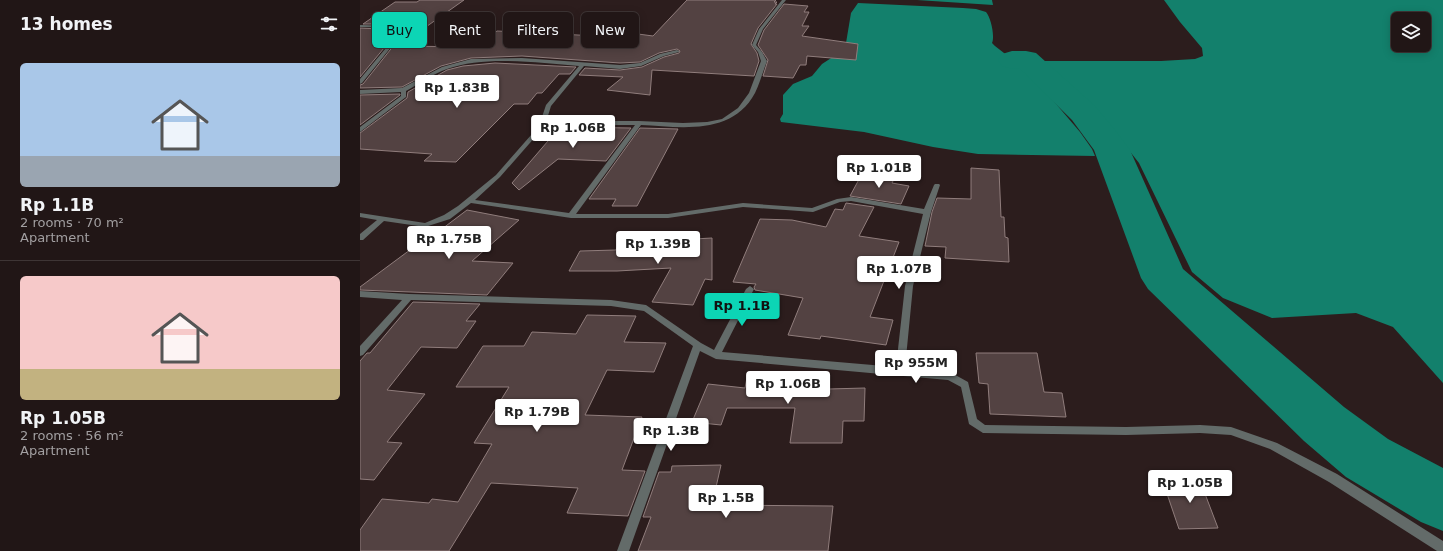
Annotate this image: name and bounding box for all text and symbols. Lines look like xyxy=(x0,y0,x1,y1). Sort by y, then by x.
chip: Buy xyxy=(372,12,427,48)
chip: Rent xyxy=(435,12,495,48)
chip: Filters xyxy=(503,12,573,48)
chip: New xyxy=(581,12,639,48)
map controls xyxy=(1391,12,1431,52)
button: layers xyxy=(1391,12,1431,52)
icon: filters xyxy=(318,13,340,35)
text: 13 homes xyxy=(20,14,113,34)
pin: Rp 1.83B xyxy=(416,75,498,109)
text: Rp 1.83B xyxy=(424,80,490,95)
icon: home xyxy=(144,89,216,161)
pin: Rp 1.06B xyxy=(532,115,614,149)
text: Rp 1.06B xyxy=(540,120,606,135)
pin: Rp 1.01B xyxy=(838,155,920,189)
text: Rp 1.01B xyxy=(846,160,912,175)
text: Rp 1.1B xyxy=(20,195,94,215)
text: 2 rooms · 70 m² xyxy=(20,215,124,230)
pin: Rp 1.75B xyxy=(408,226,490,260)
text: Apartment xyxy=(20,230,90,245)
text: Rp 1.75B xyxy=(416,231,482,246)
pin: Rp 1.39B xyxy=(617,231,699,265)
text: Rp 1.39B xyxy=(625,236,691,251)
pin: Rp 1.07B xyxy=(858,256,940,290)
text: Rp 1.07B xyxy=(866,261,932,276)
pin: Rp 1.1B xyxy=(705,293,779,327)
text: Rp 1.1B xyxy=(714,298,770,313)
icon: home xyxy=(144,302,216,374)
pin: Rp 955M xyxy=(879,350,953,384)
text: Rp 955M xyxy=(884,355,948,370)
pin: Rp 1.06B xyxy=(747,371,829,405)
text: Rp 1.06B xyxy=(755,376,821,391)
pin: Rp 1.79B xyxy=(496,399,578,433)
text: Rp 1.79B xyxy=(504,404,570,419)
text: Rp 1.05B xyxy=(20,408,106,428)
pin: Rp 1.3B xyxy=(634,418,708,452)
text: Rp 1.3B xyxy=(643,423,699,438)
text: 2 rooms · 56 m² xyxy=(20,428,124,443)
text: Apartment xyxy=(20,443,90,458)
pin: Rp 1.05B xyxy=(1149,470,1231,504)
text: Rp 1.05B xyxy=(1157,475,1223,490)
pin: Rp 1.5B xyxy=(689,485,763,519)
text: Rp 1.5B xyxy=(698,490,754,505)

